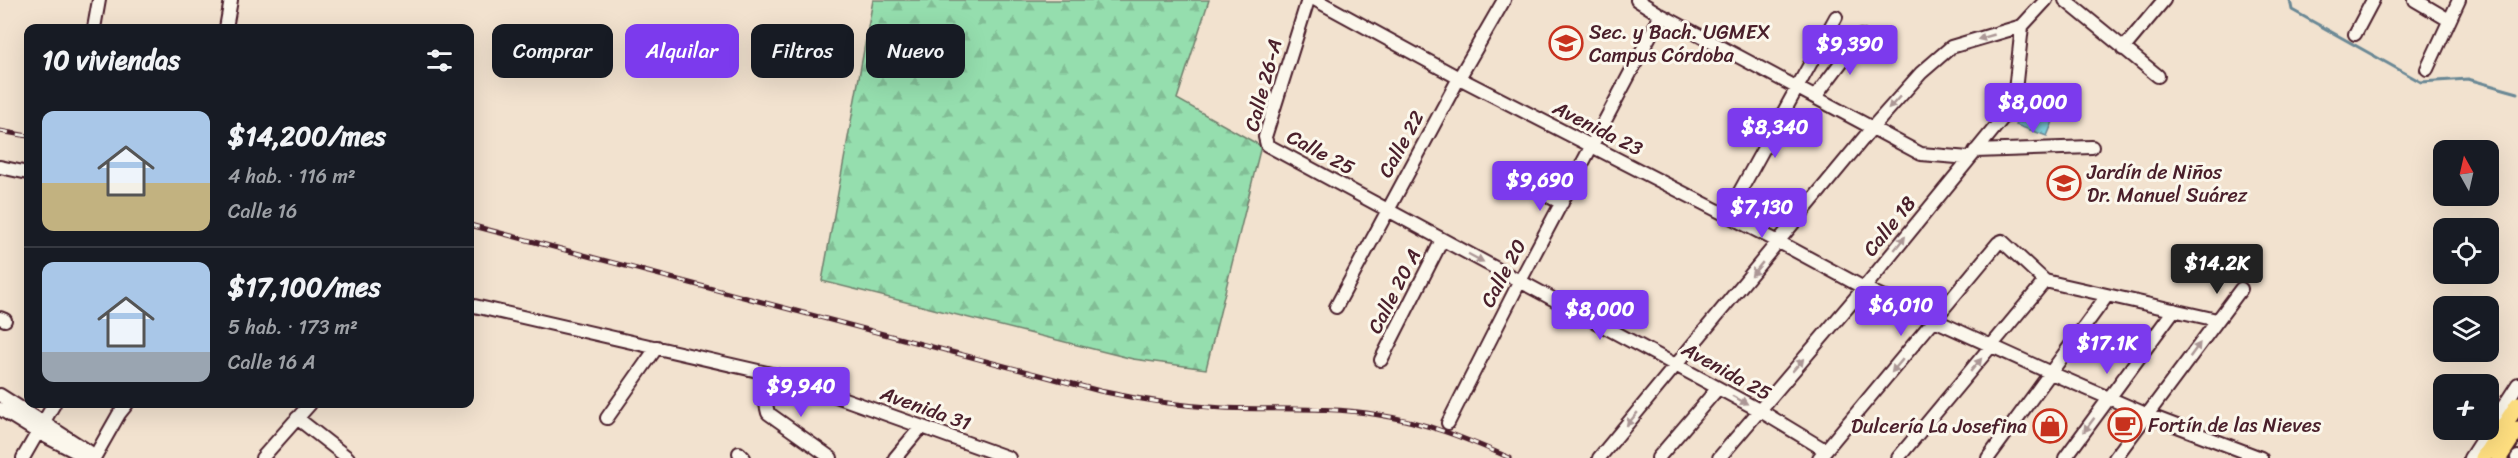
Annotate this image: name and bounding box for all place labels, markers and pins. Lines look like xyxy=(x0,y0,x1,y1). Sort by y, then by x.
place label: Sec. y Bach. UGMEX Campus Córdoba xyxy=(1589,15,1770,73)
school or university icon: Sec. y Bach. UGMEX Campus Córdoba xyxy=(1548,25,1584,61)
pin: $9,390 xyxy=(1801,25,1899,76)
pin: $8,000 xyxy=(1984,83,2082,134)
pin: $8,340 xyxy=(1726,108,1824,159)
place label: Jardín de Niños Dr. Manuel Suárez xyxy=(2086,155,2248,213)
pin: $9,690 xyxy=(1491,161,1589,212)
school or university icon: Jardín de Niños Dr. Manuel Suárez xyxy=(2046,165,2082,201)
pin: $7,130 xyxy=(1713,188,1811,239)
pin: $14.2K xyxy=(2168,244,2266,295)
pin: $6,010 xyxy=(1852,286,1950,337)
pin: $8,000 xyxy=(1551,290,1649,341)
pin: $17.1K xyxy=(2058,324,2156,375)
pin: $9,940 xyxy=(752,367,850,418)
cafe icon: Fortín de las Nieves xyxy=(2107,407,2143,443)
shop icon: Dulcería La Josefina xyxy=(2032,408,2068,444)
place label: Fortín de las Nieves xyxy=(2148,408,2322,443)
place label: Dulcería La Josefina xyxy=(1851,409,2027,444)

